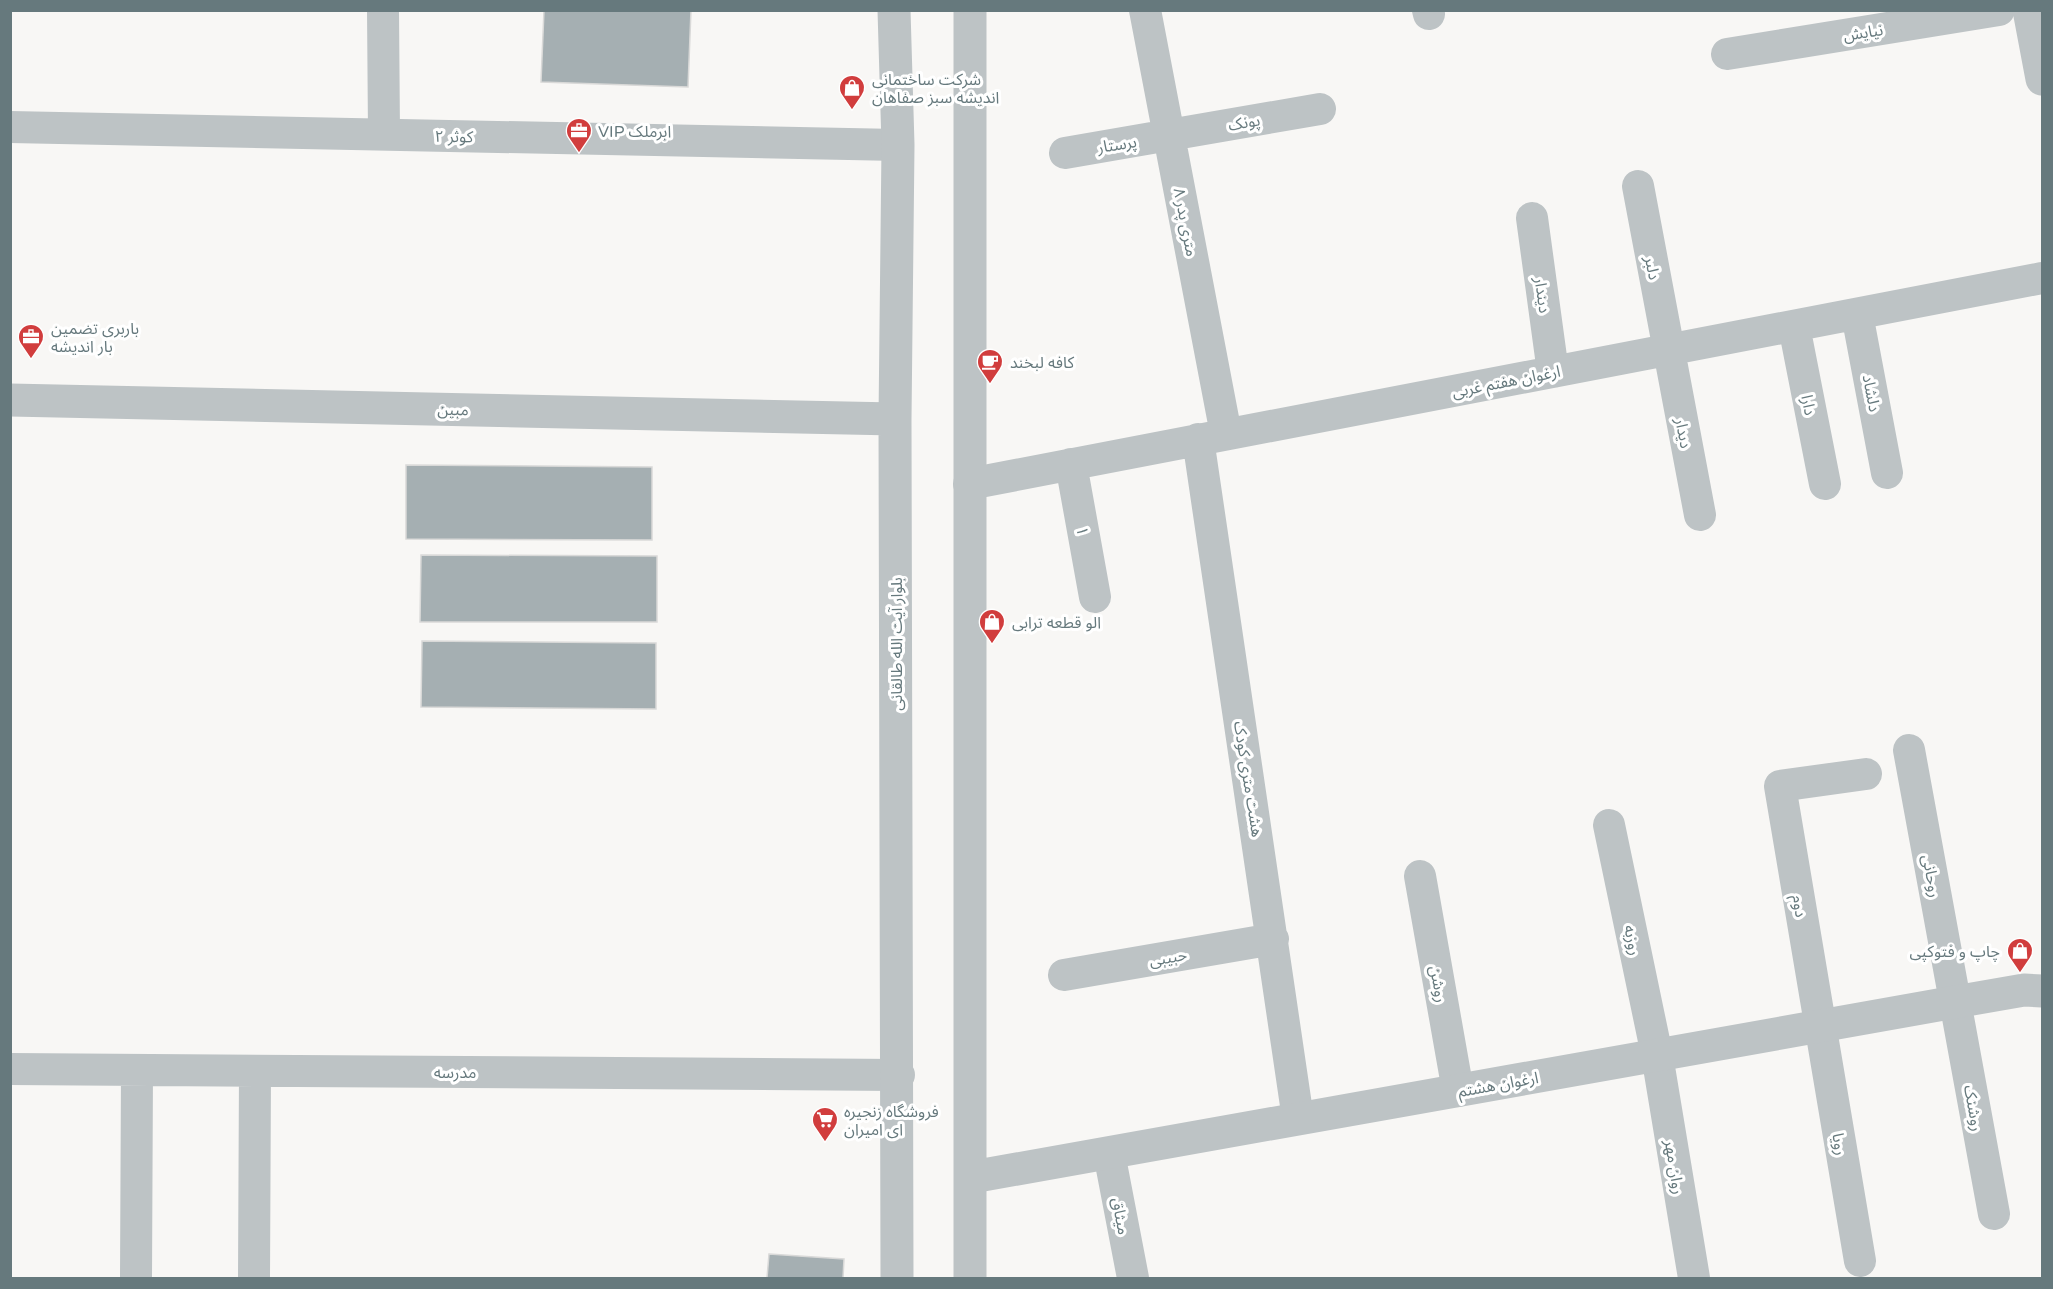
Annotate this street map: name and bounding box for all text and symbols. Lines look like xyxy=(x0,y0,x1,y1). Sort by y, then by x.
street label: نیایش xyxy=(1842,20,1884,46)
place label: شرکت ساختمانی اندیشه سبز صفاهان xyxy=(872,70,999,108)
shop icon: شرکت ساختمانی اندیشه سبز صفاهان xyxy=(837,73,867,111)
street label: پونک xyxy=(1227,110,1262,136)
office icon: VIP ابرملک xyxy=(564,116,594,154)
place label: VIP ابرملک xyxy=(598,122,671,142)
street label: کوثر ۲ xyxy=(435,127,474,147)
street label: پرستار xyxy=(1095,132,1138,158)
street label: ۸ متری پدر xyxy=(1168,186,1201,258)
street label: دلبر xyxy=(1640,254,1664,282)
street label: دیندار xyxy=(1529,275,1554,314)
place label: باربری تضمین بار اندیشه xyxy=(51,319,139,357)
office icon: باربری تضمین بار اندیشه xyxy=(16,322,46,360)
cafe icon: کافه لبخند xyxy=(975,347,1005,385)
place label: کافه لبخند xyxy=(1010,353,1075,373)
street label: ارغوان هفتم غربی xyxy=(1450,362,1562,404)
street label: دلشاد xyxy=(1858,373,1884,414)
street label: دارا xyxy=(1796,393,1820,417)
street label: مبین xyxy=(437,400,469,420)
street label: دیدار xyxy=(1670,415,1696,450)
street label: ۱ xyxy=(1071,525,1093,537)
street label: بلوار آیت الله طالقانی xyxy=(887,577,907,711)
shop icon: الو قطعه ترابی xyxy=(977,607,1007,645)
place label: الو قطعه ترابی xyxy=(1012,613,1101,633)
street label: هشت متری کودک xyxy=(1229,720,1267,839)
street label: روحانی xyxy=(1917,853,1945,899)
street label: دوم xyxy=(1785,893,1811,919)
street label: روزبه xyxy=(1619,923,1645,957)
shop icon: چاپ و فتوکپی xyxy=(2005,936,2035,974)
place label: چاپ و فتوکپی xyxy=(1910,942,2000,962)
street label: حبیبی xyxy=(1148,945,1189,971)
street label: روشن xyxy=(1425,964,1451,1004)
street label: مدرسه xyxy=(434,1063,476,1083)
street label: ارغوان هشتم xyxy=(1456,1068,1540,1104)
street label: روشنک xyxy=(1959,1083,1987,1133)
place label: فروشگاه زنجیره ای امیران xyxy=(844,1102,939,1140)
supermarket icon: فروشگاه زنجیره ای امیران xyxy=(810,1105,840,1143)
street label: رویا xyxy=(1827,1131,1851,1157)
street label: روان مهر xyxy=(1660,1138,1688,1196)
street label: میثاق xyxy=(1107,1196,1133,1236)

